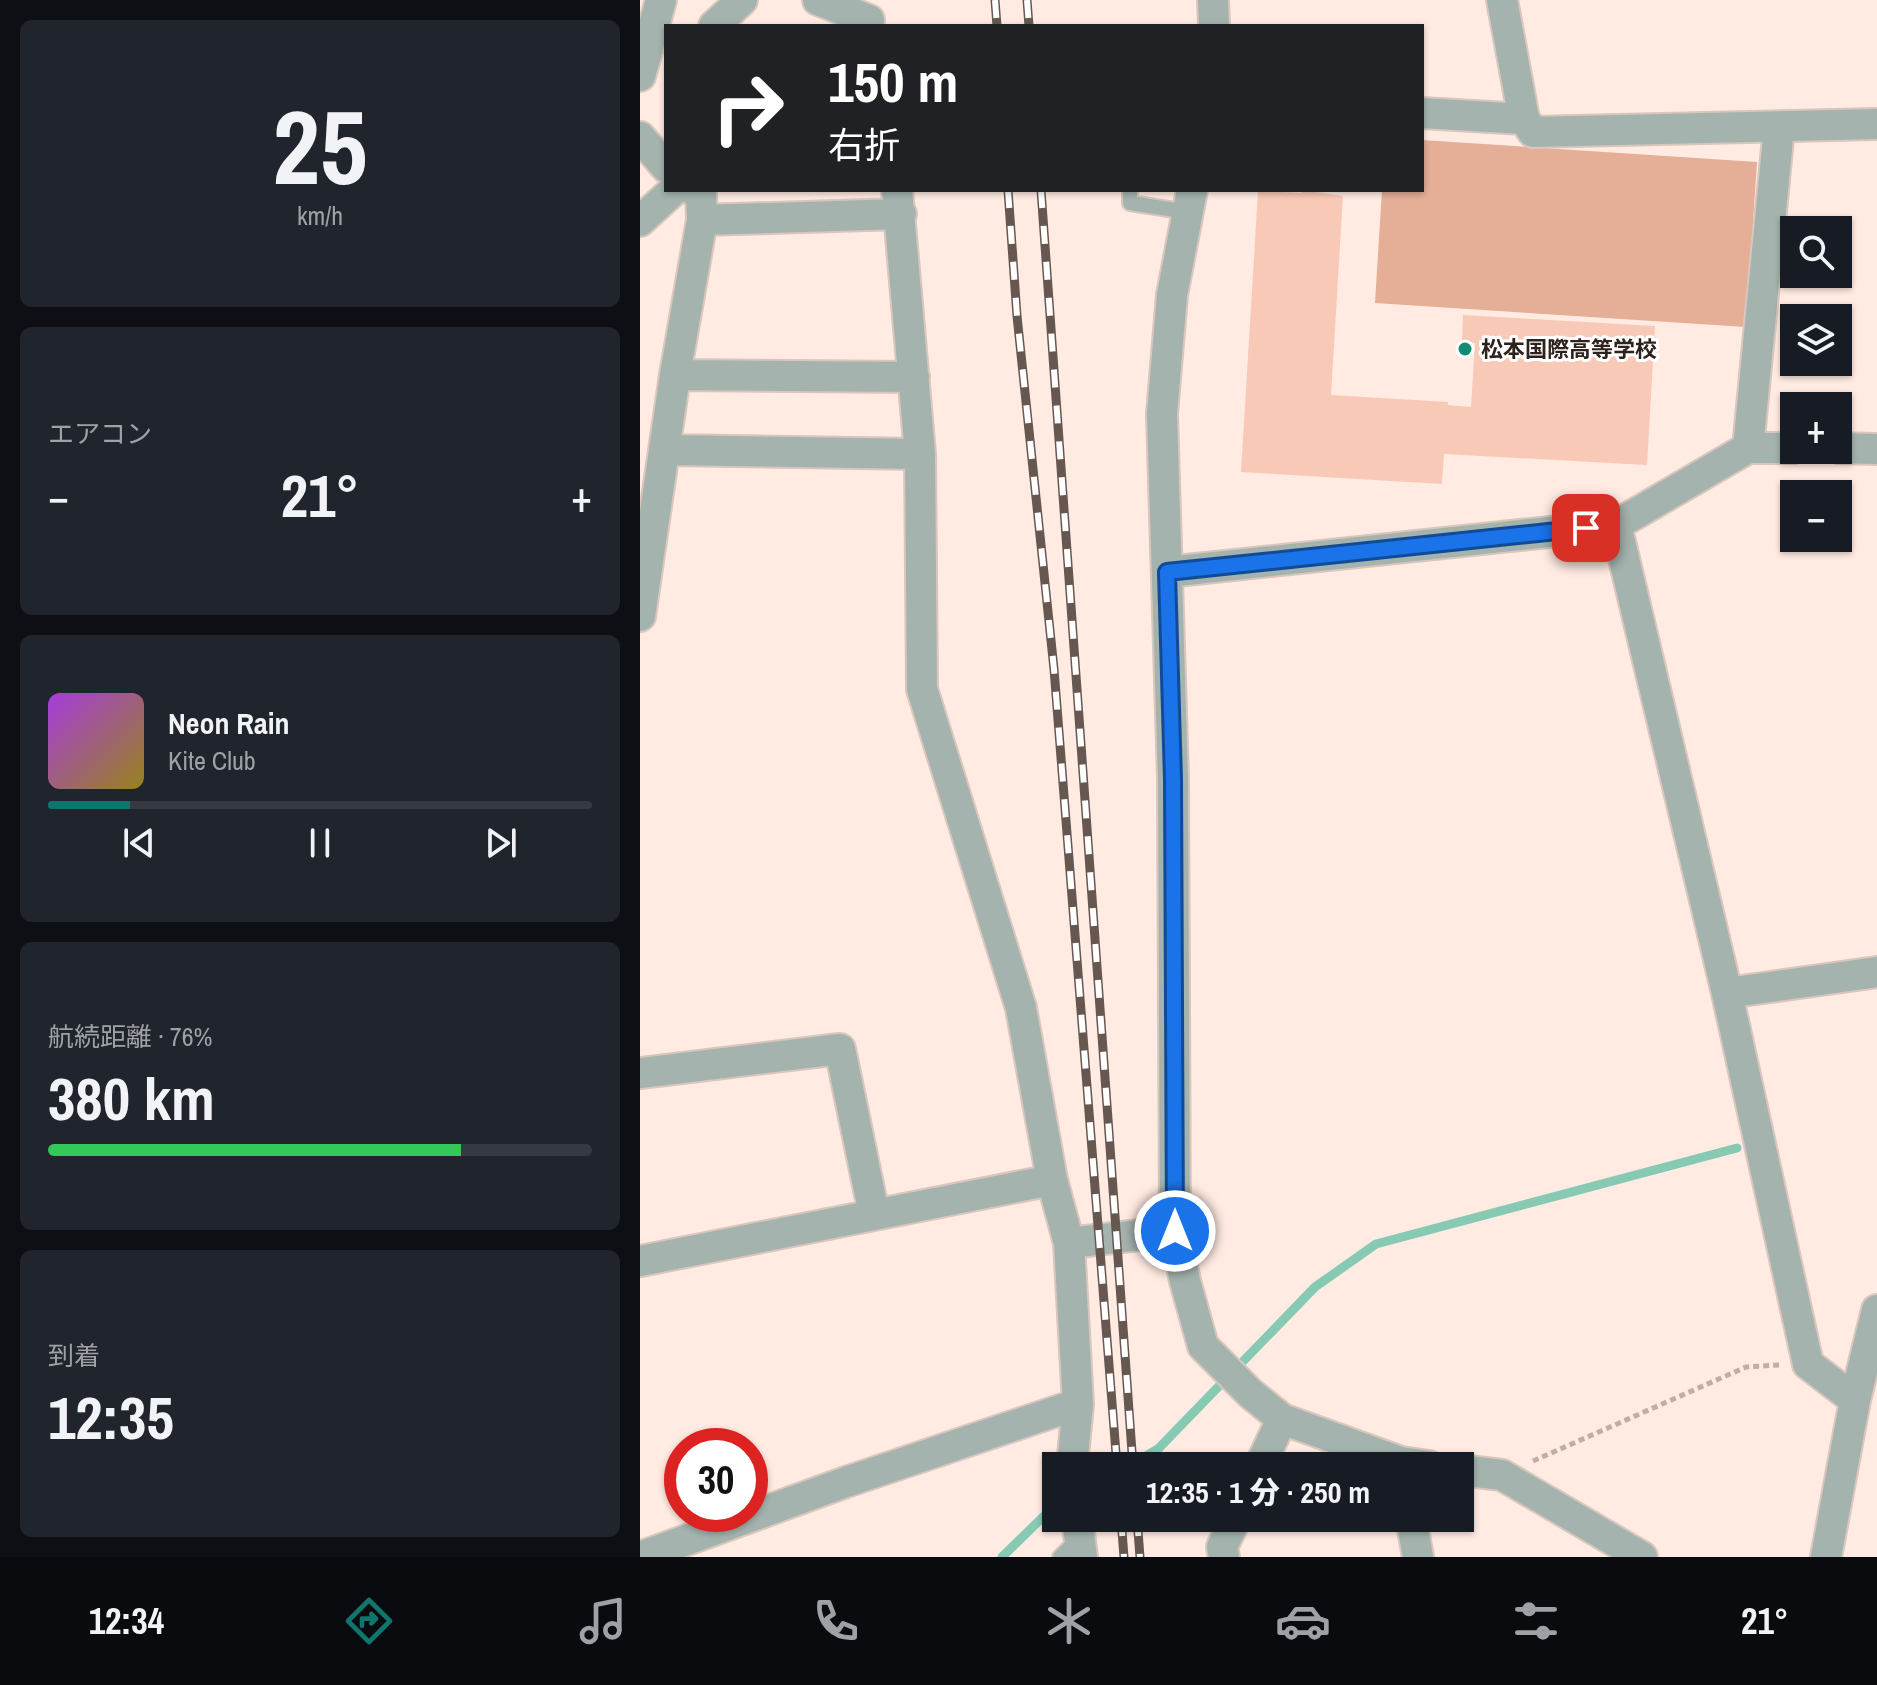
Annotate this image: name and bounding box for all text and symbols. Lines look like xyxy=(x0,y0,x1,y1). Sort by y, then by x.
text: 150 m xyxy=(828,44,958,119)
icon: right xyxy=(696,56,800,160)
text: 25 xyxy=(273,76,367,216)
text: 右折 xyxy=(828,121,900,169)
text: km/h xyxy=(297,198,343,233)
map controls xyxy=(1780,216,1852,552)
button: search xyxy=(1780,216,1852,288)
button: layers xyxy=(1780,304,1852,376)
place label: 松本国際高等学校 xyxy=(1481,334,1657,364)
marker: 松本国際高等学校 xyxy=(1456,340,1474,358)
button: + xyxy=(1780,392,1852,464)
text: エアコン xyxy=(48,416,152,451)
text: 21° xyxy=(281,455,359,536)
text: − xyxy=(48,466,69,526)
text: + xyxy=(571,466,592,526)
button: − xyxy=(1780,480,1852,552)
pin xyxy=(1552,494,1620,562)
icon: arrive xyxy=(1564,506,1608,550)
text: Neon Rain xyxy=(168,703,290,743)
text: Kite Club xyxy=(168,743,256,778)
icon: previous xyxy=(117,821,161,865)
icon: pause xyxy=(298,821,342,865)
icon: next xyxy=(479,821,523,865)
text: 航続距離 · 76% xyxy=(48,1019,212,1054)
text: 380 km xyxy=(48,1058,215,1139)
position arrow xyxy=(1133,1189,1217,1273)
text: 到着 xyxy=(48,1338,100,1373)
text: 12:35 xyxy=(48,1377,174,1458)
speed limit sign: 30 xyxy=(664,1428,768,1532)
text: 12:35 · 1 分 · 250 m xyxy=(1146,1472,1370,1512)
icon: directions xyxy=(341,1593,397,1649)
icon: music xyxy=(575,1593,631,1649)
icon: phone xyxy=(808,1593,864,1649)
icon: climate xyxy=(1041,1593,1097,1649)
icon: car xyxy=(1275,1593,1331,1649)
icon: filters xyxy=(1508,1593,1564,1649)
text: 12:34 xyxy=(89,1597,164,1645)
text: 21° xyxy=(1741,1597,1788,1645)

